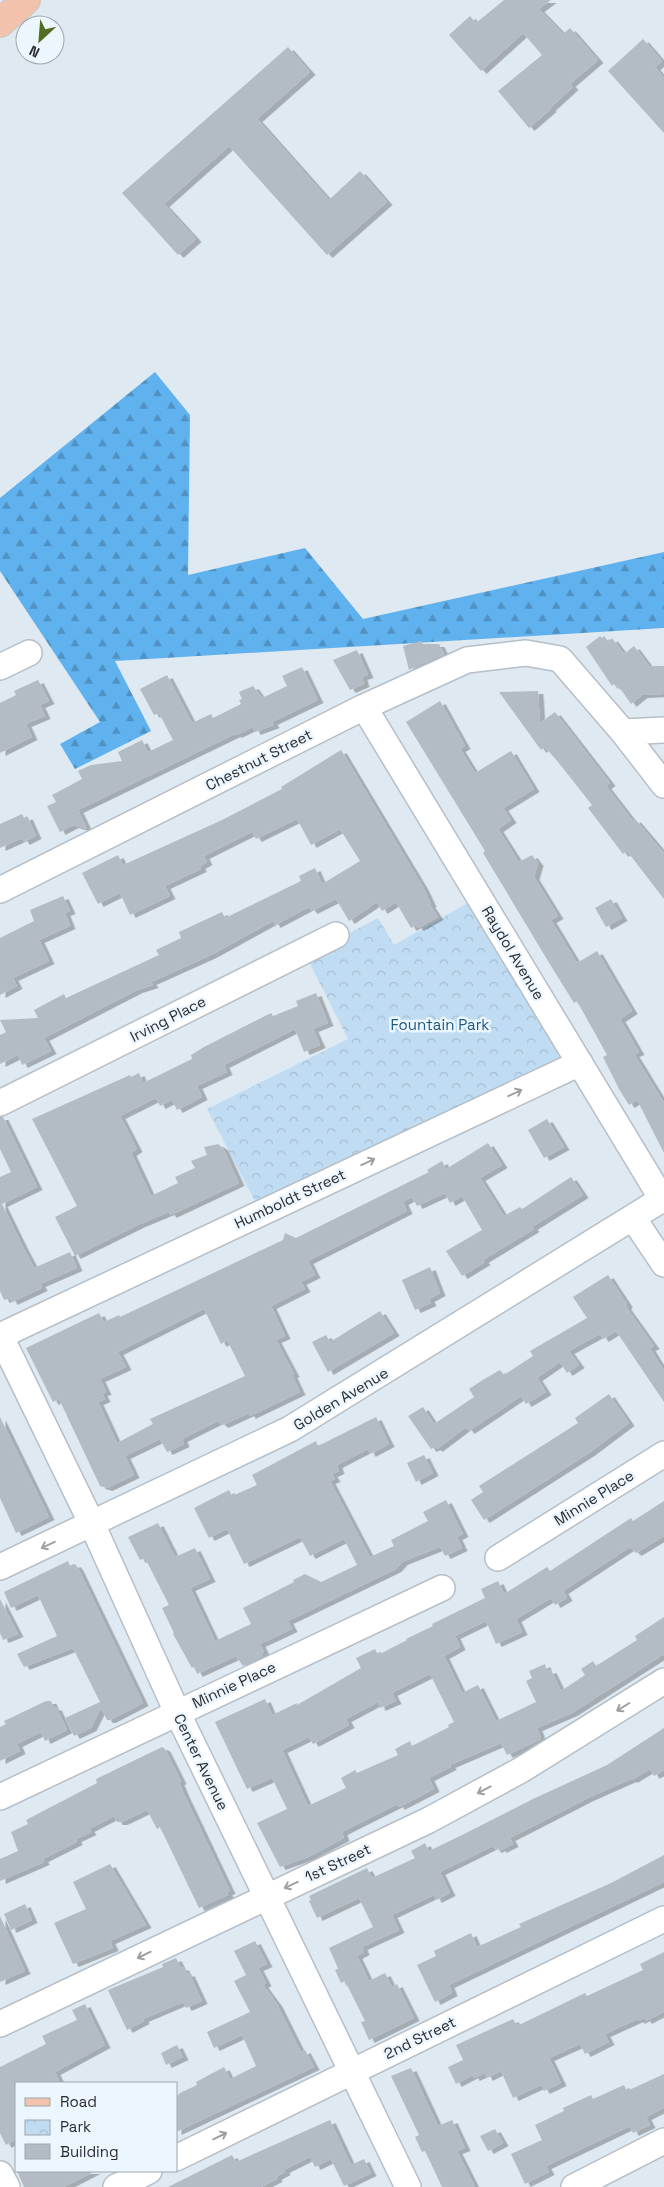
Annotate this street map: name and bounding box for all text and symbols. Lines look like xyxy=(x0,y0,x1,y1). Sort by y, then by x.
north arrow xyxy=(15,15,65,65)
text: N xyxy=(26,42,42,62)
street label: Chestnut Street xyxy=(202,724,315,795)
street label: Raydol Avenue xyxy=(478,902,549,1003)
street label: Irving Place xyxy=(127,991,209,1046)
park label: Fountain Park xyxy=(391,1015,489,1034)
one-way arrow xyxy=(507,1088,522,1098)
one-way arrow xyxy=(360,1157,375,1167)
street label: Humboldt Street xyxy=(231,1164,349,1233)
street label: Golden Avenue xyxy=(290,1363,392,1434)
street label: Minnie Place xyxy=(550,1466,637,1530)
one-way arrow xyxy=(41,1540,56,1550)
street label: Minnie Place xyxy=(189,1657,279,1712)
one-way arrow xyxy=(616,1702,630,1712)
street label: Center Avenue xyxy=(170,1710,233,1813)
one-way arrow xyxy=(477,1786,491,1796)
street label: 1st Street xyxy=(302,1839,374,1886)
one-way arrow xyxy=(283,1880,298,1890)
one-way arrow xyxy=(137,1951,152,1960)
street label: 2nd Street xyxy=(381,2012,459,2063)
legend xyxy=(15,2082,178,2172)
text: Road xyxy=(60,2092,97,2111)
text: Park xyxy=(60,2117,91,2136)
one-way arrow xyxy=(212,2131,227,2140)
text: Building xyxy=(60,2142,119,2161)

